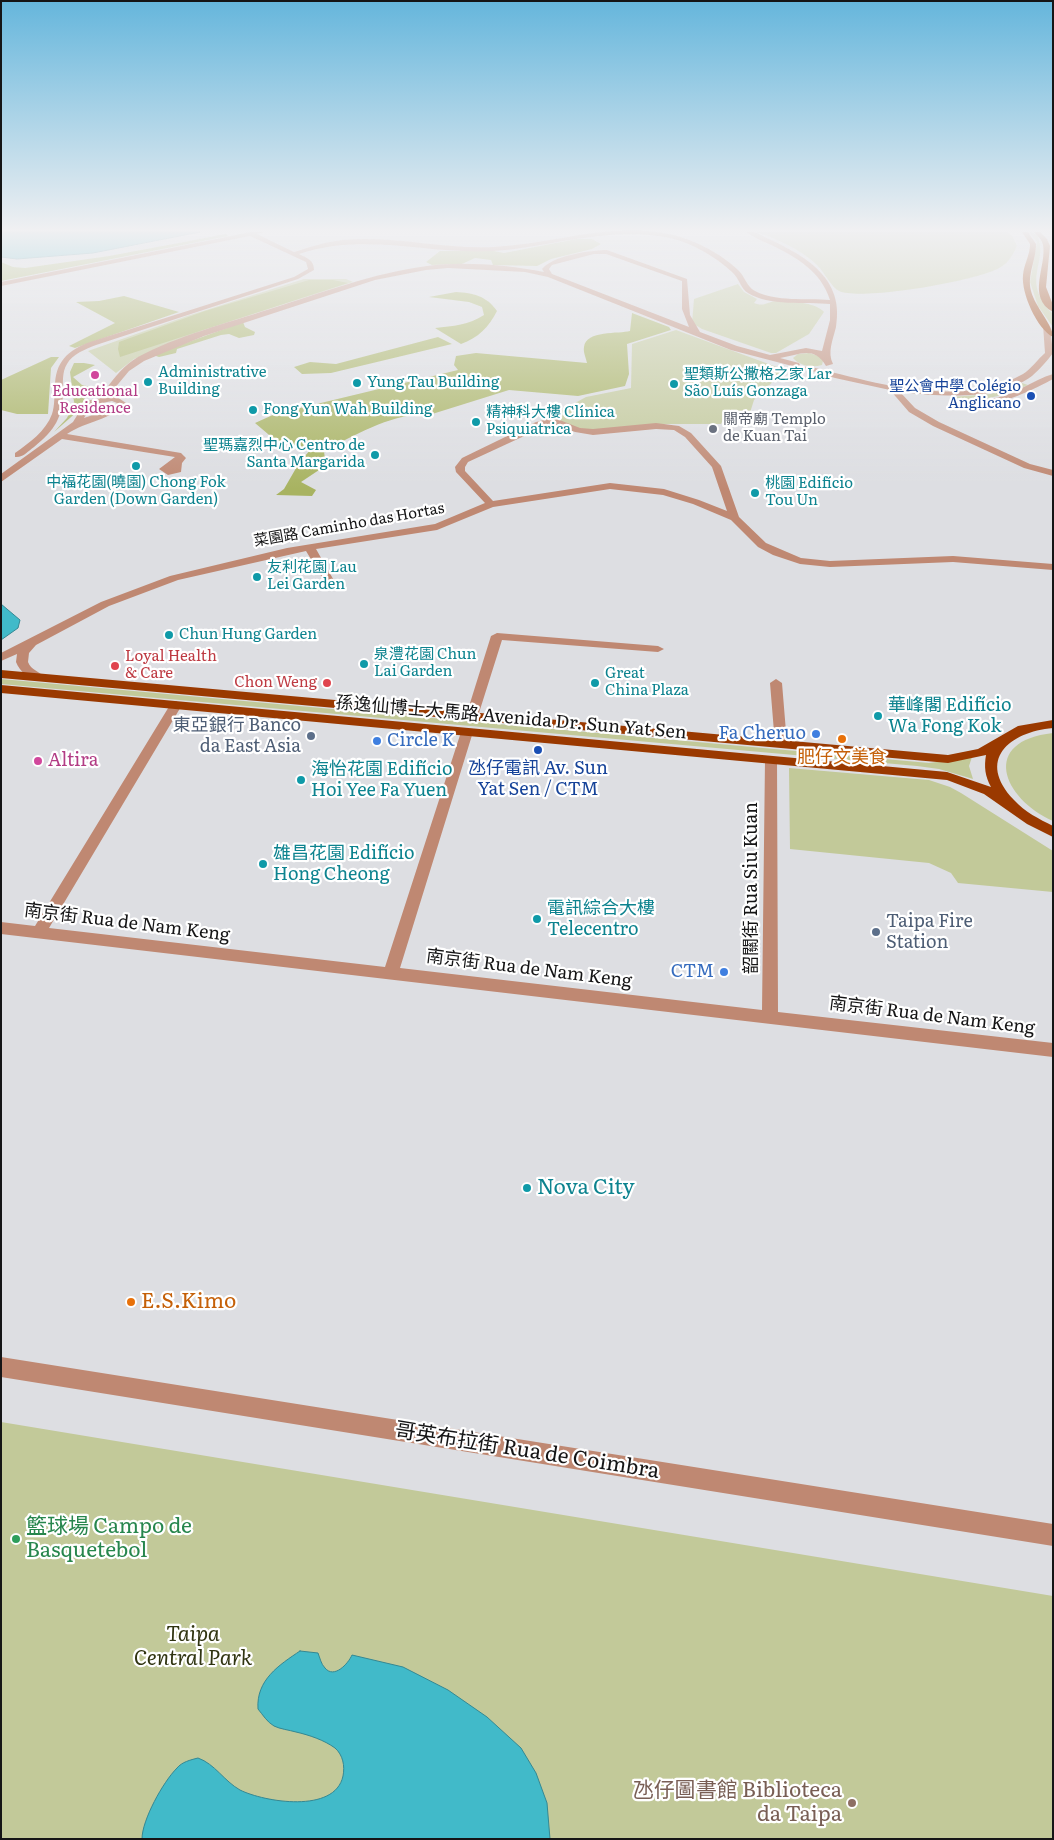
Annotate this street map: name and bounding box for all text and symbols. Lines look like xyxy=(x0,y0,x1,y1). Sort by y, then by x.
place label: Administrative Building xyxy=(158,364,267,399)
place label: 聖類斯公撒格之家 Lar São Luís Gonzaga xyxy=(684,366,832,401)
marker: Educational Residence xyxy=(89,369,101,381)
place label: Yung Tau Building xyxy=(367,374,499,392)
marker: Administrative Building xyxy=(142,376,154,388)
marker: Yung Tau Building xyxy=(351,377,363,389)
marker: 聖類斯公撒格之家 Lar São Luís Gonzaga xyxy=(668,378,680,390)
place label: 聖公會中學 Colégio Anglicano xyxy=(889,378,1021,413)
place label: Educational Residence xyxy=(52,383,138,418)
marker: 聖公會中學 Colégio Anglicano xyxy=(1025,390,1037,402)
place label: Fong Yun Wah Building xyxy=(263,401,432,419)
marker: Fong Yun Wah Building xyxy=(247,404,259,416)
place label: 精神科大樓 Clínica Psiquiatrica xyxy=(486,404,615,439)
place label: 關帝廟 Templo de Kuan Tai xyxy=(723,411,826,446)
marker: 精神科大樓 Clínica Psiquiatrica xyxy=(470,416,482,428)
marker: 關帝廟 Templo de Kuan Tai xyxy=(707,423,719,435)
place label: 聖瑪嘉烈中心 Centro de Santa Margarida xyxy=(203,437,365,472)
marker: 聖瑪嘉烈中心 Centro de Santa Margarida xyxy=(369,449,381,461)
marker: 中福花園(曉園) Chong Fok Garden (Down Garden) xyxy=(130,460,142,472)
place label: 中福花園(曉園) Chong Fok Garden (Down Garden) xyxy=(46,474,226,509)
place label: 桃園 Edifício Tou Un xyxy=(765,475,853,510)
marker: 桃園 Edifício Tou Un xyxy=(749,487,761,499)
street label: 菜園路 Caminho das Hortas xyxy=(252,499,446,551)
place label: 友利花園 Lau Lei Garden xyxy=(267,559,357,594)
marker: 友利花園 Lau Lei Garden xyxy=(251,571,263,583)
place label: Chun Hung Garden xyxy=(179,626,317,644)
marker: Chun Hung Garden xyxy=(163,629,175,641)
place label: 泉澧花園 Chun Lai Garden xyxy=(374,646,476,681)
place label: Loyal Health & Care xyxy=(125,648,217,683)
marker: 泉澧花園 Chun Lai Garden xyxy=(358,658,370,670)
marker: Loyal Health & Care xyxy=(109,660,121,672)
place label: Great China Plaza xyxy=(605,665,689,700)
place label: Chon Weng xyxy=(234,674,317,692)
marker: Chon Weng xyxy=(321,677,333,689)
marker: Great China Plaza xyxy=(589,677,601,689)
street label: 孫逸仙博士大馬路 Avenida Dr. Sun Yat Sen xyxy=(335,692,687,744)
place label: 華峰閣 Edifício Wa Fong Kok xyxy=(888,695,1012,738)
marker: 華峰閣 Edifício Wa Fong Kok xyxy=(872,710,884,722)
place label: 東亞銀行 Banco da East Asia xyxy=(173,715,301,758)
place label: Fa Cheruo xyxy=(719,723,806,745)
marker: Fa Cheruo xyxy=(810,728,822,740)
marker: 東亞銀行 Banco da East Asia xyxy=(305,730,317,742)
place label: Circle K xyxy=(387,730,455,752)
marker: 肥仔文美食 xyxy=(836,733,848,745)
marker: Circle K xyxy=(371,735,383,747)
marker: 氹仔電訊 Av. Sun Yat Sen / CTM xyxy=(532,744,544,756)
place label: 肥仔文美食 xyxy=(797,747,887,769)
place label: Altira xyxy=(48,750,99,772)
marker: Altira xyxy=(32,755,44,767)
place label: 氹仔電訊 Av. Sun Yat Sen / CTM xyxy=(468,758,608,801)
place label: 海怡花園 Edifício Hoi Yee Fa Yuen xyxy=(311,759,453,802)
marker: 海怡花園 Edifício Hoi Yee Fa Yuen xyxy=(295,774,307,786)
street label: 韶關街 Rua Siu Kuan xyxy=(741,802,763,974)
place label: 雄昌花園 Edifício Hong Cheong xyxy=(273,843,415,886)
marker: 雄昌花園 Edifício Hong Cheong xyxy=(257,858,269,870)
place label: 電訊綜合大樓 Telecentro xyxy=(547,898,655,941)
street label: 南京街 Rua de Nam Keng xyxy=(23,900,231,946)
place label: Taipa Fire Station xyxy=(886,911,973,954)
marker: 電訊綜合大樓 Telecentro xyxy=(531,913,543,925)
marker: Taipa Fire Station xyxy=(870,926,882,938)
street label: 南京街 Rua de Nam Keng xyxy=(425,946,633,992)
place label: CTM xyxy=(671,961,714,983)
marker: CTM xyxy=(718,966,730,978)
street label: 南京街 Rua de Nam Keng xyxy=(828,993,1036,1039)
place label: Nova City xyxy=(537,1175,635,1201)
marker: Nova City xyxy=(521,1182,533,1194)
place label: E.S.Kimo xyxy=(141,1289,236,1315)
marker: E.S.Kimo xyxy=(125,1296,137,1308)
street label: 哥英布拉街 Rua de Coimbra xyxy=(393,1418,661,1484)
place label: 籃球場 Campo de Basquetebol xyxy=(26,1514,192,1564)
marker: 籃球場 Campo de Basquetebol xyxy=(10,1533,22,1545)
park label: Taipa Central Park xyxy=(134,1622,252,1672)
place label: 氹仔圖書館 Biblioteca da Taipa xyxy=(633,1778,842,1828)
marker: 氹仔圖書館 Biblioteca da Taipa xyxy=(846,1797,858,1809)

